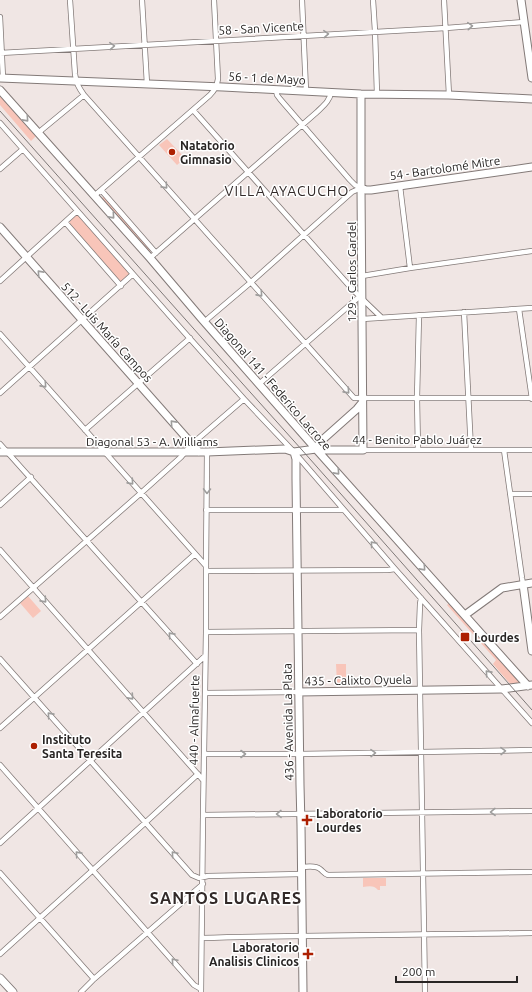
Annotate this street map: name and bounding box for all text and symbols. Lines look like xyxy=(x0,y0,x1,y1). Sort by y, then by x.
street label: 58 - San Vicente xyxy=(218,19,304,37)
one-way arrow xyxy=(467,21,473,30)
one-way arrow xyxy=(323,30,329,39)
one-way arrow xyxy=(109,42,115,51)
street label: 56 - 1 de Mayo xyxy=(228,69,306,87)
one-way arrow xyxy=(21,114,28,122)
place label: Natatorio Gimnasio xyxy=(180,139,235,166)
marker: Natatorio Gimnasio xyxy=(167,147,177,157)
street label: 54 - Bartolomé Mitre xyxy=(389,154,501,182)
one-way arrow xyxy=(160,182,167,189)
district label: VILLA AYACUCHO xyxy=(225,183,349,199)
one-way arrow xyxy=(108,211,115,219)
street label: 129 - Carlos Gardel xyxy=(345,222,358,322)
one-way arrow xyxy=(38,270,45,278)
street label: 512 - Luis María Campos xyxy=(59,280,155,384)
one-way arrow xyxy=(256,289,263,297)
street label: Diagonal 141 - Federico Lacroze xyxy=(212,315,334,453)
one-way arrow xyxy=(40,380,47,387)
one-way arrow xyxy=(342,386,350,394)
one-way arrow xyxy=(170,420,178,428)
street label: 44 - Benito Pablo Juárez xyxy=(352,433,482,446)
street label: Diagonal 53 - A. Williams xyxy=(86,435,218,448)
one-way arrow xyxy=(332,467,339,474)
one-way arrow xyxy=(126,477,133,485)
one-way arrow xyxy=(203,488,211,494)
one-way arrow xyxy=(371,541,378,549)
one-way arrow xyxy=(419,564,426,571)
one-way arrow xyxy=(40,596,47,603)
marker: Lourdes xyxy=(459,631,471,643)
place label: Lourdes xyxy=(474,631,520,644)
one-way arrow xyxy=(168,632,175,640)
street label: 436 - Avenida La Plata xyxy=(280,663,296,781)
one-way arrow xyxy=(485,670,492,677)
street label: 435 - Calixto Oyuela xyxy=(304,673,412,687)
street label: 440 - Almafuerte xyxy=(187,675,201,765)
one-way arrow xyxy=(126,693,133,700)
one-way arrow xyxy=(48,712,55,720)
place label: Instituto Santa Teresita xyxy=(42,733,122,760)
marker: Instituto Santa Teresita xyxy=(29,741,39,751)
one-way arrow xyxy=(500,746,506,755)
one-way arrow xyxy=(370,749,376,757)
one-way arrow xyxy=(240,750,246,758)
place label: Laboratorio Lourdes xyxy=(316,807,383,834)
one-way arrow xyxy=(490,808,496,816)
one-way arrow xyxy=(276,810,282,818)
marker: Laboratorio Lourdes xyxy=(301,814,313,826)
one-way arrow xyxy=(76,851,83,858)
one-way arrow xyxy=(171,851,178,859)
district label: SANTOS LUGARES xyxy=(150,889,302,907)
place label: Laboratorio Analisis Clinicos xyxy=(209,941,299,968)
marker: Laboratorio Analisis Clinicos xyxy=(302,948,314,960)
one-way arrow xyxy=(171,958,178,966)
scale bar xyxy=(396,958,517,984)
text: 200 m xyxy=(402,965,435,978)

